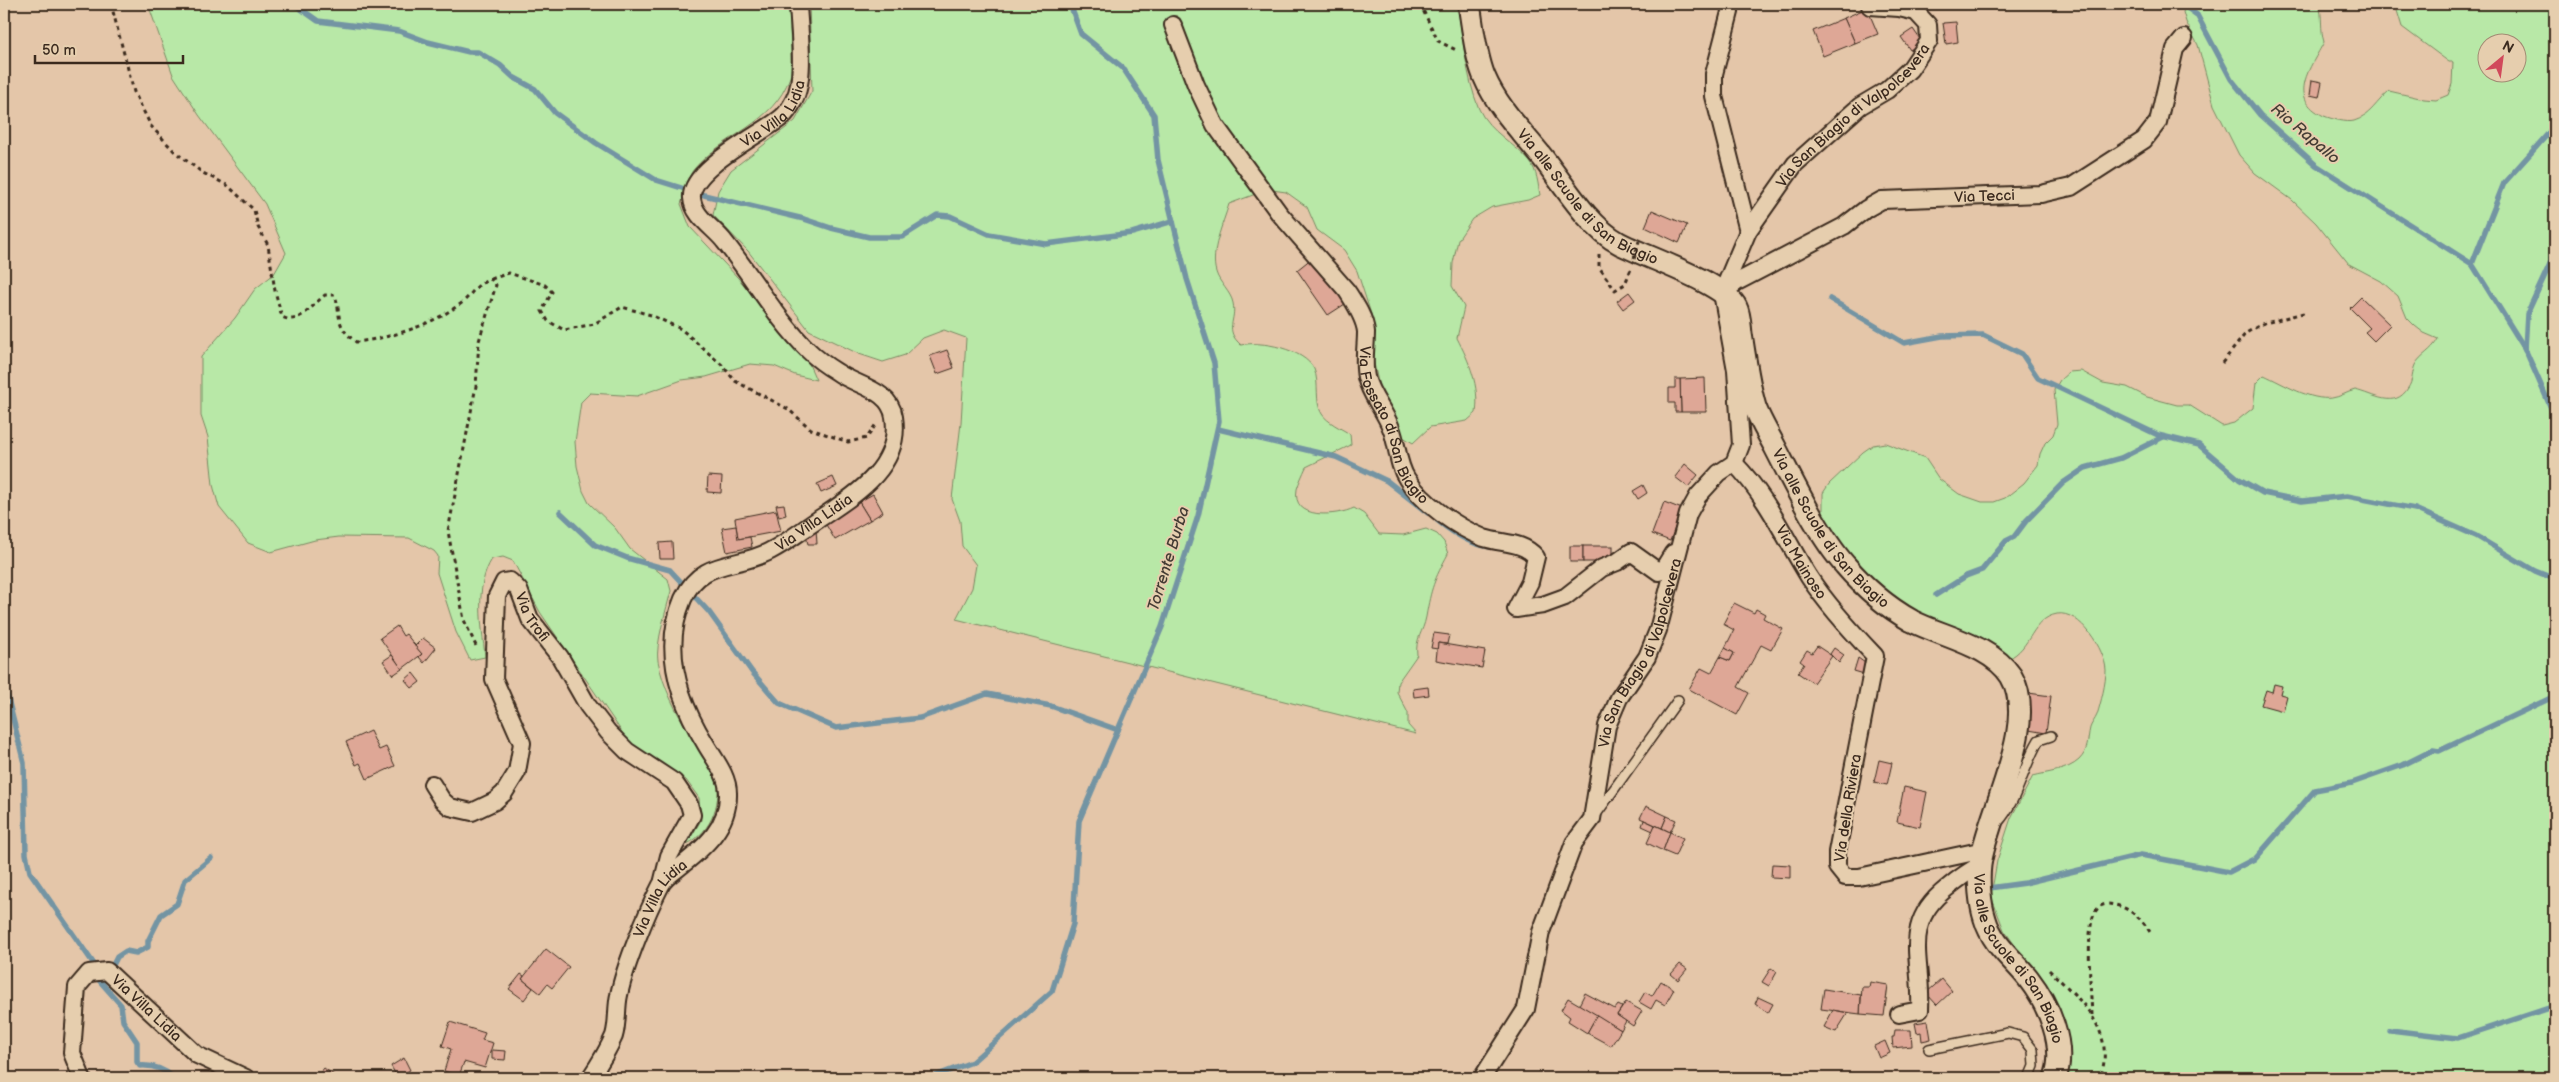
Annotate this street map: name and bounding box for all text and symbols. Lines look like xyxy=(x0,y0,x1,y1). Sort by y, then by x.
scale bar xyxy=(35,32,182,64)
north arrow xyxy=(2476,32,2526,82)
text: N xyxy=(2499,37,2517,57)
street label: Via San Biagio di Valpolcevera xyxy=(1772,40,1934,191)
text: 50 m xyxy=(42,41,76,60)
street label: Via Villa Lidia xyxy=(737,79,809,152)
water label: Rio Rapallo xyxy=(2267,100,2343,168)
street label: Via alle Scuole di San Biagio xyxy=(1513,125,1661,269)
street label: Via Tecci xyxy=(1954,185,2015,207)
street label: Via Fossato di San Biagio xyxy=(1355,345,1433,508)
street label: Via alle Scuole di San Biagio xyxy=(1768,446,1893,612)
street label: Via Villa Lidia xyxy=(772,489,856,556)
water label: Torrente Burba xyxy=(1144,504,1194,614)
street label: Via Mainoso xyxy=(1772,522,1831,603)
street label: Via San Biagio di Valpolcevera xyxy=(1594,556,1686,749)
street label: Via Trofi xyxy=(511,589,554,645)
street label: Via della Riviera xyxy=(1830,753,1866,863)
street label: Via Villa Lidia xyxy=(629,855,691,940)
street label: Via alle Scuole di San Biagio xyxy=(1970,873,2067,1045)
street label: Via Villa Lidia xyxy=(107,971,186,1046)

